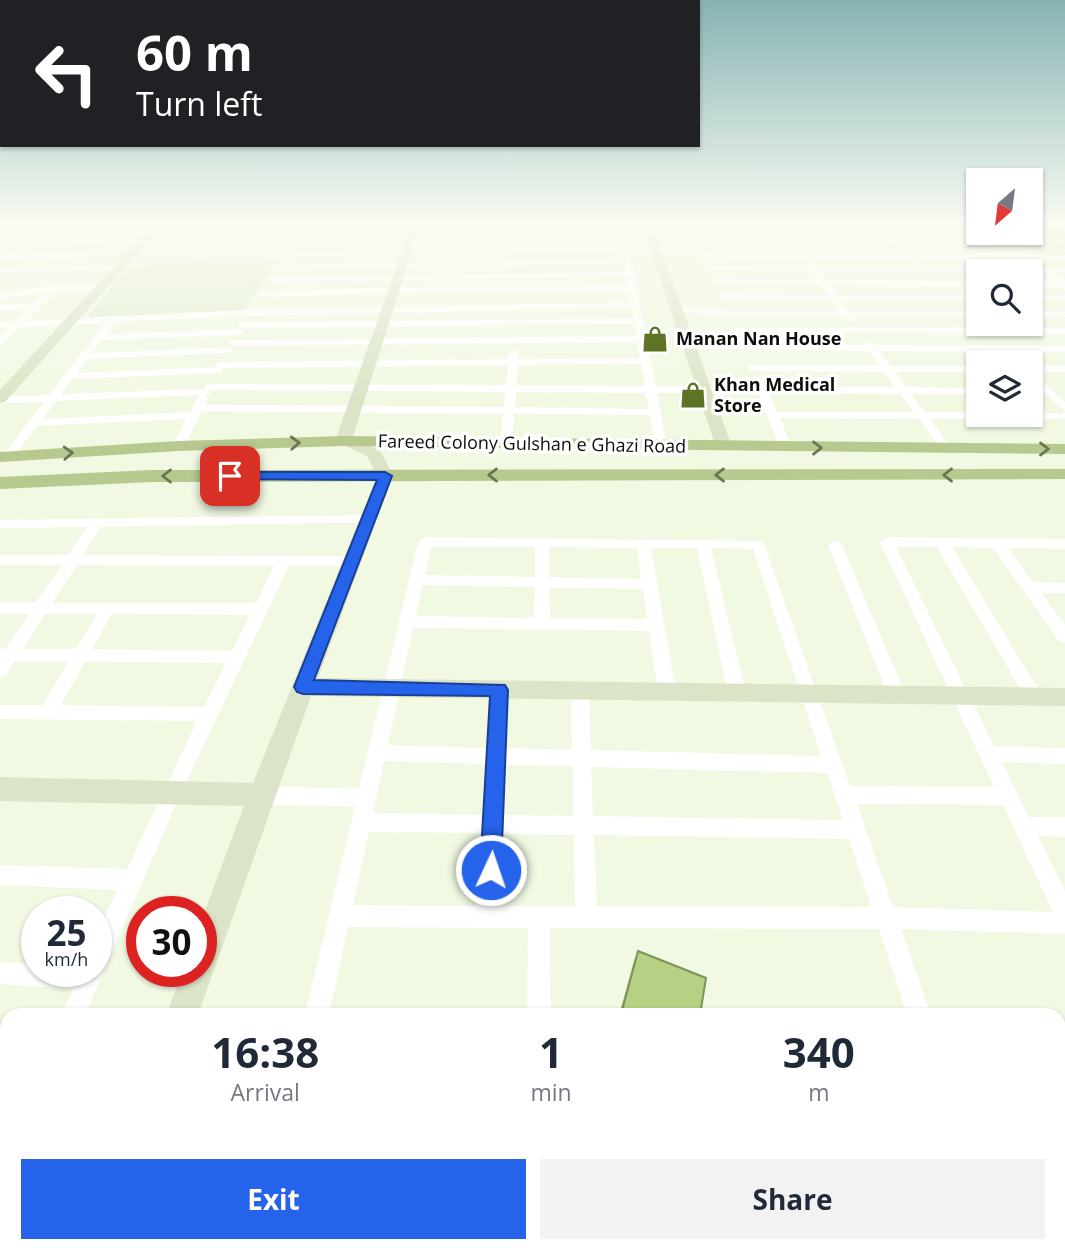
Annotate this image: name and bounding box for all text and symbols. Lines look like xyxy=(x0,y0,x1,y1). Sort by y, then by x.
text: 60 m xyxy=(136,19,253,85)
icon: left xyxy=(21,28,112,119)
text: Turn left xyxy=(136,82,262,125)
north arrow xyxy=(966,168,1043,245)
map controls xyxy=(966,168,1043,427)
button: search xyxy=(966,259,1043,336)
shop icon: Manan Nan House xyxy=(640,324,670,354)
place label: Manan Nan House xyxy=(676,326,841,350)
button: layers xyxy=(966,350,1043,427)
place label: Khan Medical Store xyxy=(714,372,835,417)
shop icon: Khan Medical Store xyxy=(678,380,708,410)
street label: Fareed Colony Gulshan e Ghazi Road xyxy=(378,428,686,458)
one-way arrow xyxy=(290,435,301,450)
one-way arrow xyxy=(812,440,823,456)
one-way arrow xyxy=(1039,441,1050,456)
one-way arrow xyxy=(63,446,74,461)
pin xyxy=(200,446,260,506)
icon: arrive xyxy=(211,457,249,495)
one-way arrow xyxy=(487,467,498,483)
one-way arrow xyxy=(715,467,725,483)
one-way arrow xyxy=(942,467,953,483)
one-way arrow xyxy=(162,468,172,484)
position arrow xyxy=(454,833,528,907)
speed limit sign: 30 xyxy=(126,896,217,987)
text: 25 xyxy=(46,909,87,956)
text: km/h xyxy=(45,947,88,971)
text: 16:38 xyxy=(211,1023,319,1080)
text: 1 xyxy=(539,1023,563,1080)
text: 340 xyxy=(783,1023,855,1080)
text: Arrival xyxy=(231,1076,300,1108)
text: min xyxy=(530,1076,572,1108)
text: m xyxy=(808,1076,829,1108)
button: Exit xyxy=(21,1159,526,1239)
button: Share xyxy=(540,1159,1045,1239)

